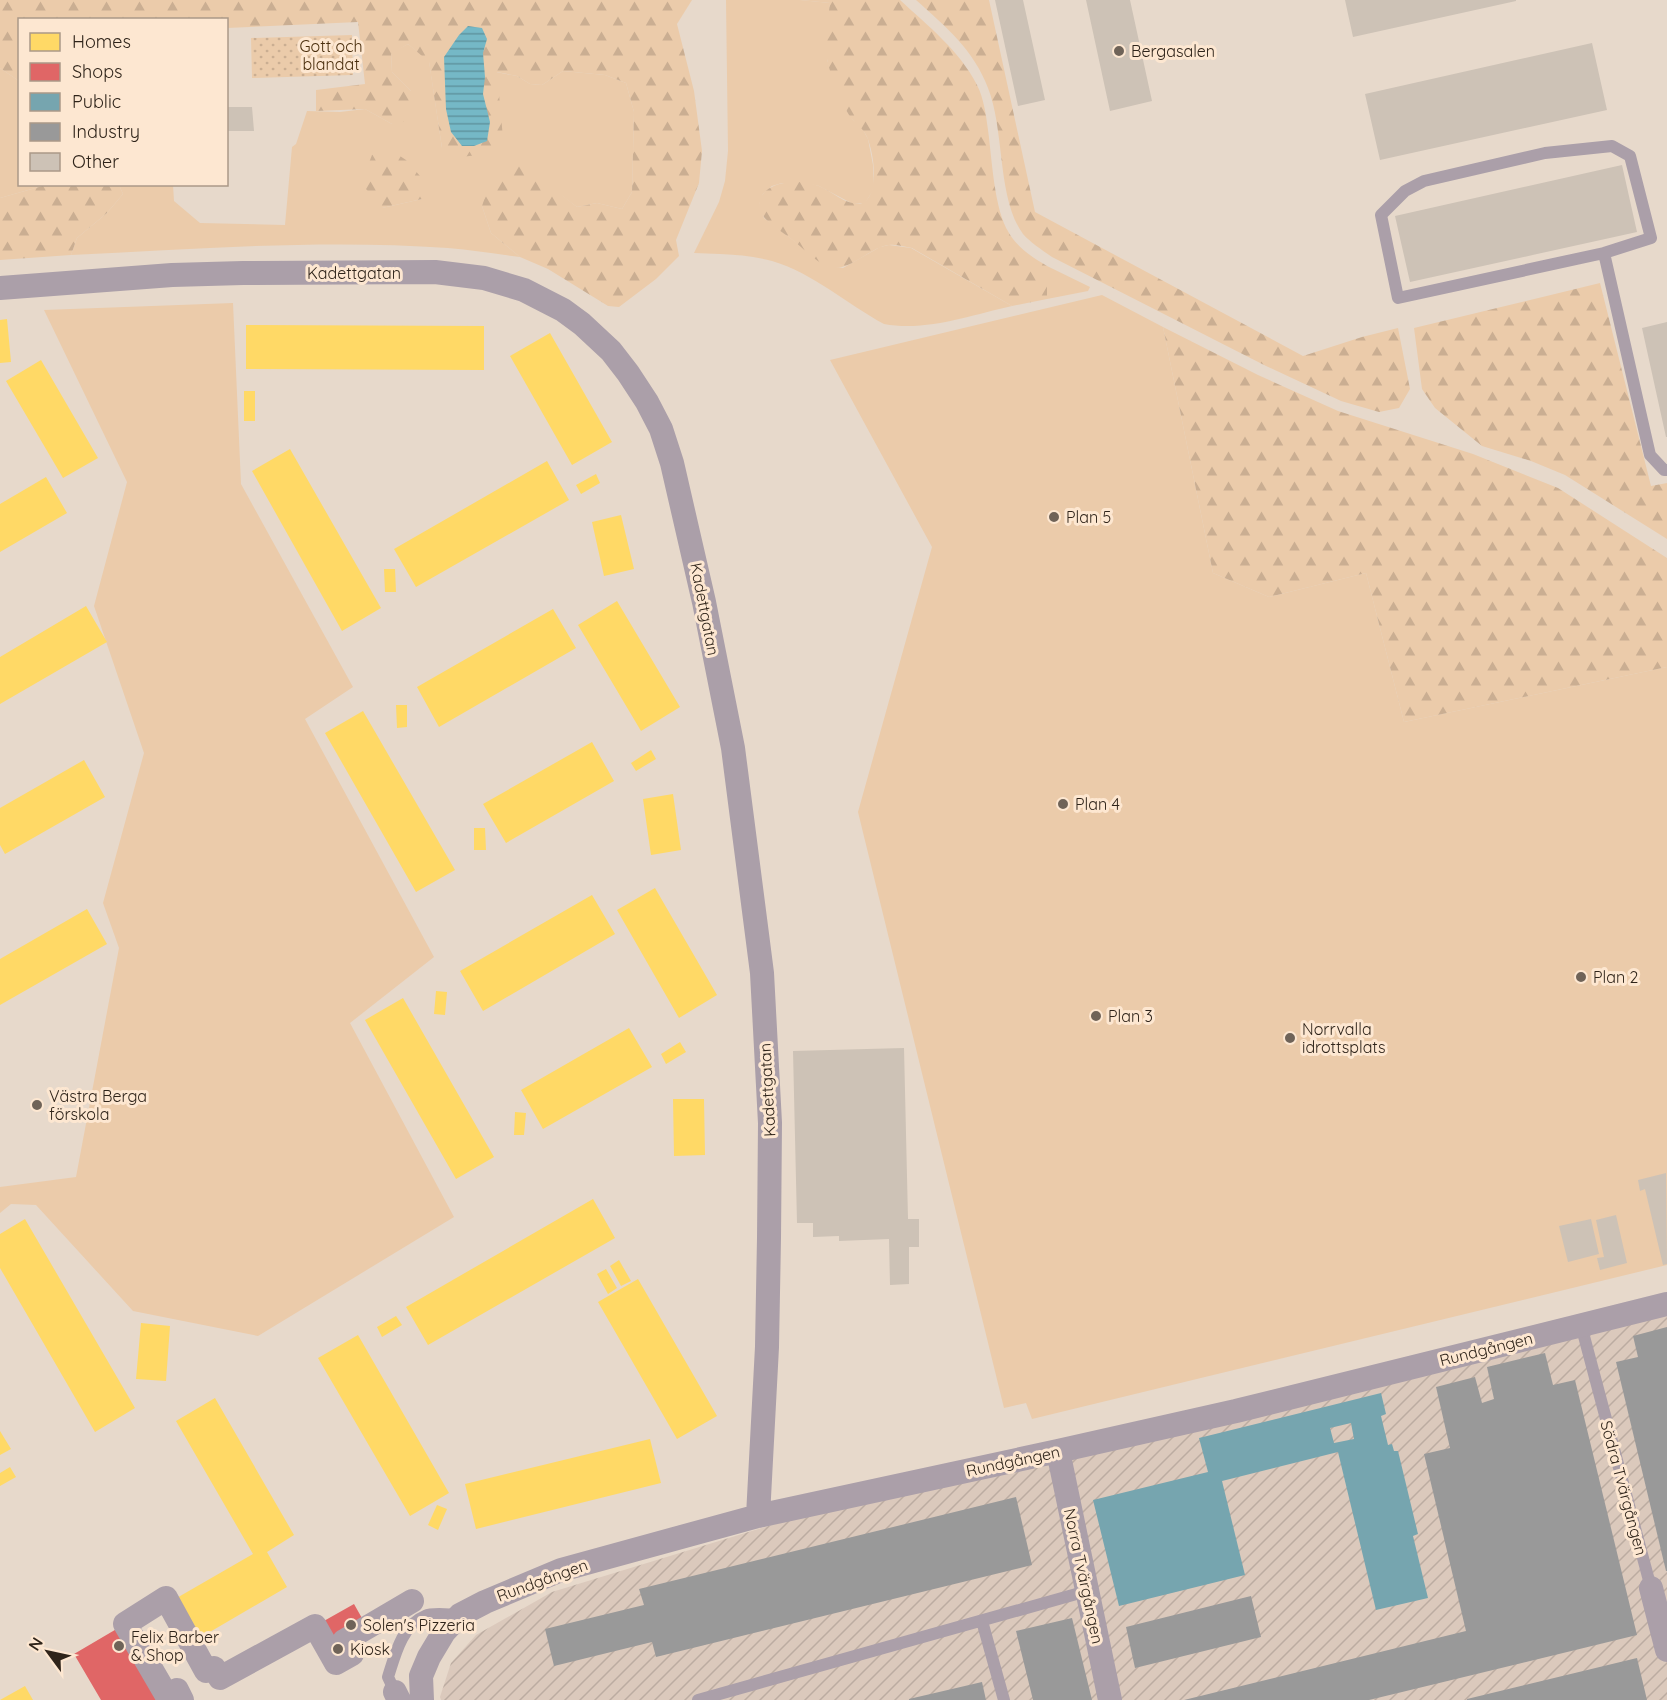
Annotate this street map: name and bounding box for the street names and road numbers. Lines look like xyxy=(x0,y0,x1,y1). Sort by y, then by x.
street label: Kadettgatan xyxy=(307,263,401,283)
street label: Kadettgatan xyxy=(686,561,724,657)
street label: Kadettgatan xyxy=(755,1043,779,1137)
street label: Rundgången xyxy=(1437,1328,1535,1370)
street label: Södra Tvärgången xyxy=(1596,1418,1652,1558)
street label: Rundgången xyxy=(964,1441,1062,1481)
street label: Norra Tvärgången xyxy=(1060,1506,1108,1646)
street label: Rundgången xyxy=(494,1554,590,1606)

